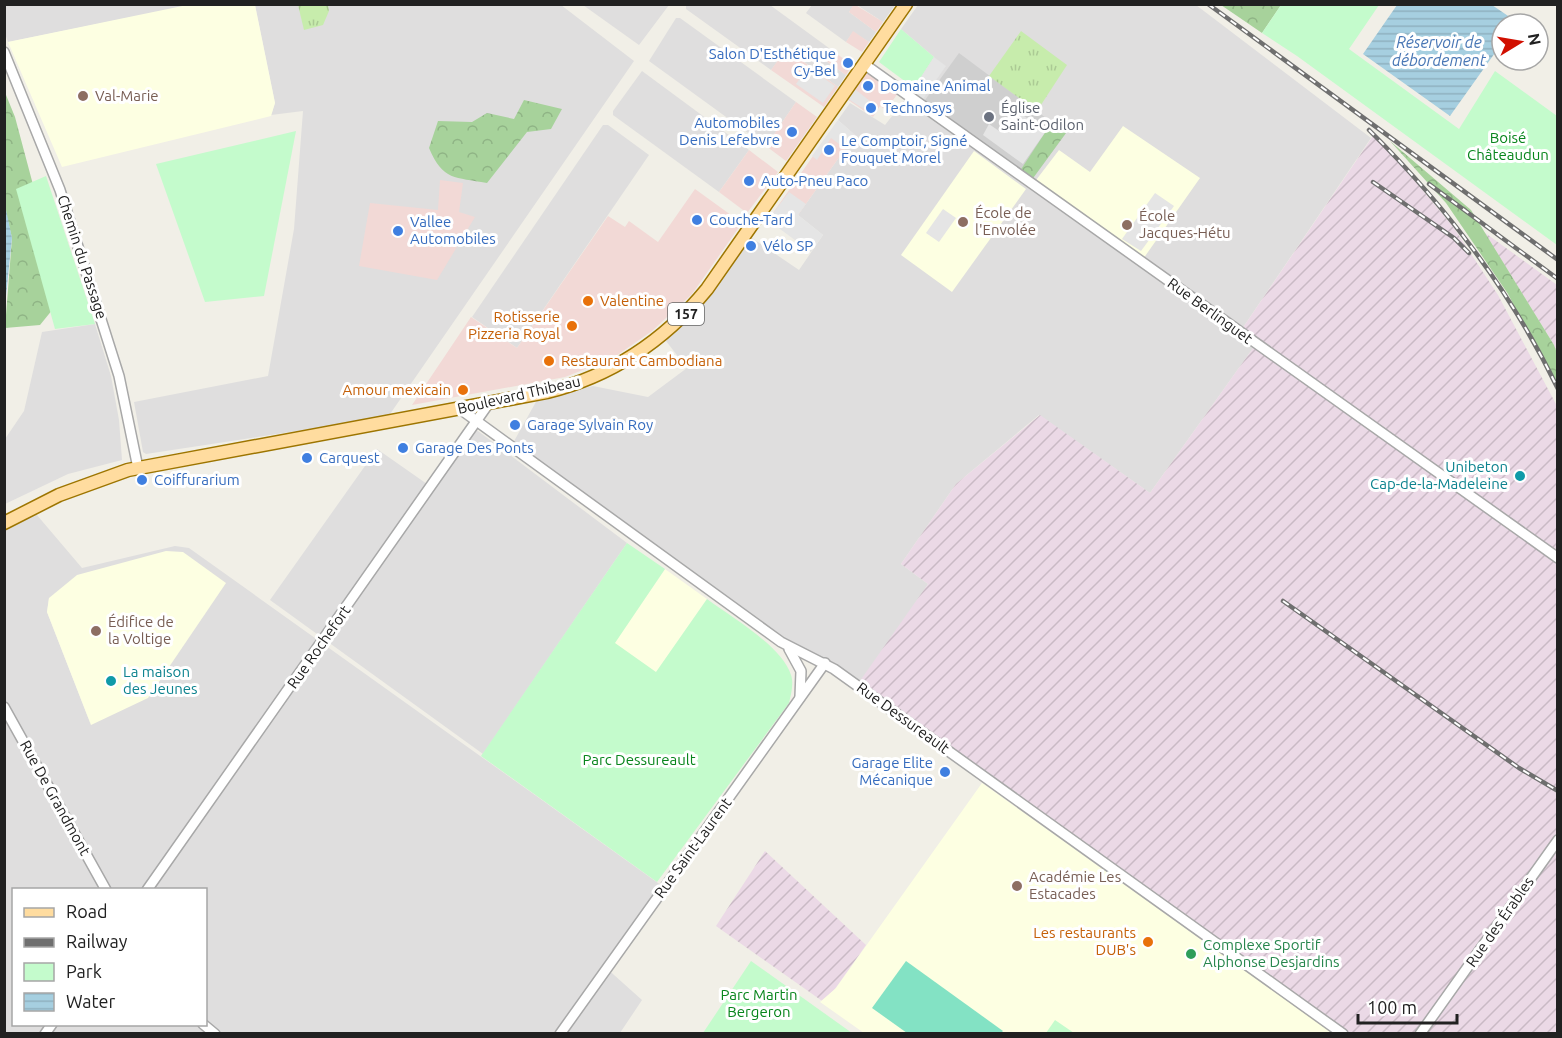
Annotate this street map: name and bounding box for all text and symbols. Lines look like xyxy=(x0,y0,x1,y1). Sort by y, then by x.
north arrow xyxy=(1490,12,1550,72)
text: N xyxy=(1525,32,1545,47)
water label: Réservoir de débordement xyxy=(1392,33,1487,69)
place label: Salon D'Esthétique Cy-Bel xyxy=(709,45,836,79)
marker: Salon D'Esthétique Cy-Bel xyxy=(841,56,855,70)
place label: Domaine Animal xyxy=(880,77,991,94)
marker: Domaine Animal xyxy=(861,79,875,93)
place label: Val-Marie xyxy=(95,87,159,104)
marker: Val-Marie xyxy=(76,89,90,103)
place label: Technosys xyxy=(883,99,952,116)
place label: Église Saint-Odilon xyxy=(1001,99,1084,133)
marker: Technosys xyxy=(864,101,878,115)
marker: Église Saint-Odilon xyxy=(982,110,996,124)
place label: Automobiles Denis Lefebvre xyxy=(679,114,780,148)
marker: Automobiles Denis Lefebvre xyxy=(785,125,799,139)
park label: Boisé Châteaudun xyxy=(1467,129,1549,163)
place label: Le Comptoir, Signé Fouquet Morel xyxy=(841,132,967,166)
marker: Le Comptoir, Signé Fouquet Morel xyxy=(822,143,836,157)
place label: Auto-Pneu Paco xyxy=(761,172,868,189)
marker: Auto-Pneu Paco xyxy=(742,174,756,188)
street label: Chemin du Passage xyxy=(54,193,111,321)
place label: École de l'Envolée xyxy=(975,204,1036,238)
place label: École Jacques-Hétu xyxy=(1139,207,1231,241)
place label: Couche-Tard xyxy=(709,211,793,228)
place label: Vallee Automobiles xyxy=(410,213,496,247)
marker: Couche-Tard xyxy=(690,213,704,227)
marker: École de l'Envolée xyxy=(956,215,970,229)
marker: École Jacques-Hétu xyxy=(1120,218,1134,232)
marker: Vallee Automobiles xyxy=(391,224,405,238)
place label: Vélo SP xyxy=(763,237,813,254)
marker: Vélo SP xyxy=(744,239,758,253)
street label: Rue Berlinguet xyxy=(1165,274,1256,347)
place label: Valentine xyxy=(600,292,664,309)
marker: Valentine xyxy=(581,294,595,308)
road number: 157 xyxy=(668,303,704,325)
place label: Rotisserie Pizzeria Royal xyxy=(468,308,560,342)
marker: Rotisserie Pizzeria Royal xyxy=(565,319,579,333)
place label: Restaurant Cambodiana xyxy=(561,352,722,369)
marker: Restaurant Cambodiana xyxy=(542,354,556,368)
street label: Boulevard Thibeau xyxy=(456,372,582,417)
place label: Amour mexicain xyxy=(343,381,451,398)
marker: Amour mexicain xyxy=(456,383,470,397)
place label: Garage Sylvain Roy xyxy=(527,416,653,433)
marker: Garage Sylvain Roy xyxy=(508,418,522,432)
place label: Garage Des Ponts xyxy=(415,439,534,456)
marker: Garage Des Ponts xyxy=(396,441,410,455)
place label: Carquest xyxy=(319,449,380,466)
marker: Carquest xyxy=(300,451,314,465)
place label: Unibeton Cap-de-la-Madeleine xyxy=(1370,458,1508,492)
marker: Unibeton Cap-de-la-Madeleine xyxy=(1513,469,1527,483)
place label: Coiffurarium xyxy=(154,471,240,488)
marker: Coiffurarium xyxy=(135,473,149,487)
street label: Rue Rochefort xyxy=(284,602,354,692)
place label: Édifice de la Voltige xyxy=(108,613,174,647)
marker: Édifice de la Voltige xyxy=(89,624,103,638)
place label: La maison des Jeunes xyxy=(123,663,198,697)
marker: La maison des Jeunes xyxy=(104,674,118,688)
street label: Rue Dessureault xyxy=(854,678,953,757)
street label: Rue De Grandmont xyxy=(17,737,94,858)
park label: Parc Dessureault xyxy=(582,751,696,768)
place label: Garage Elite Mécanique xyxy=(851,754,933,788)
marker: Garage Elite Mécanique xyxy=(938,765,952,779)
street label: Rue Saint-Laurent xyxy=(651,794,735,901)
place label: Académie Les Estacades xyxy=(1029,868,1121,902)
street label: Rue des Érables xyxy=(1462,873,1537,970)
marker: Académie Les Estacades xyxy=(1010,879,1024,893)
legend xyxy=(12,888,207,1026)
text: Road xyxy=(66,901,108,921)
place label: Les restaurants DUB's xyxy=(1033,924,1136,958)
text: Railway xyxy=(66,931,128,951)
marker: Les restaurants DUB's xyxy=(1141,935,1155,949)
place label: Complexe Sportif Alphonse Desjardins xyxy=(1203,936,1340,970)
marker: Complexe Sportif Alphonse Desjardins xyxy=(1184,947,1198,961)
text: Park xyxy=(66,961,102,981)
park label: Parc Martin Bergeron xyxy=(720,986,798,1020)
scale bar xyxy=(1358,987,1457,1025)
text: Water xyxy=(66,991,116,1011)
text: 100 m xyxy=(1367,997,1417,1017)

